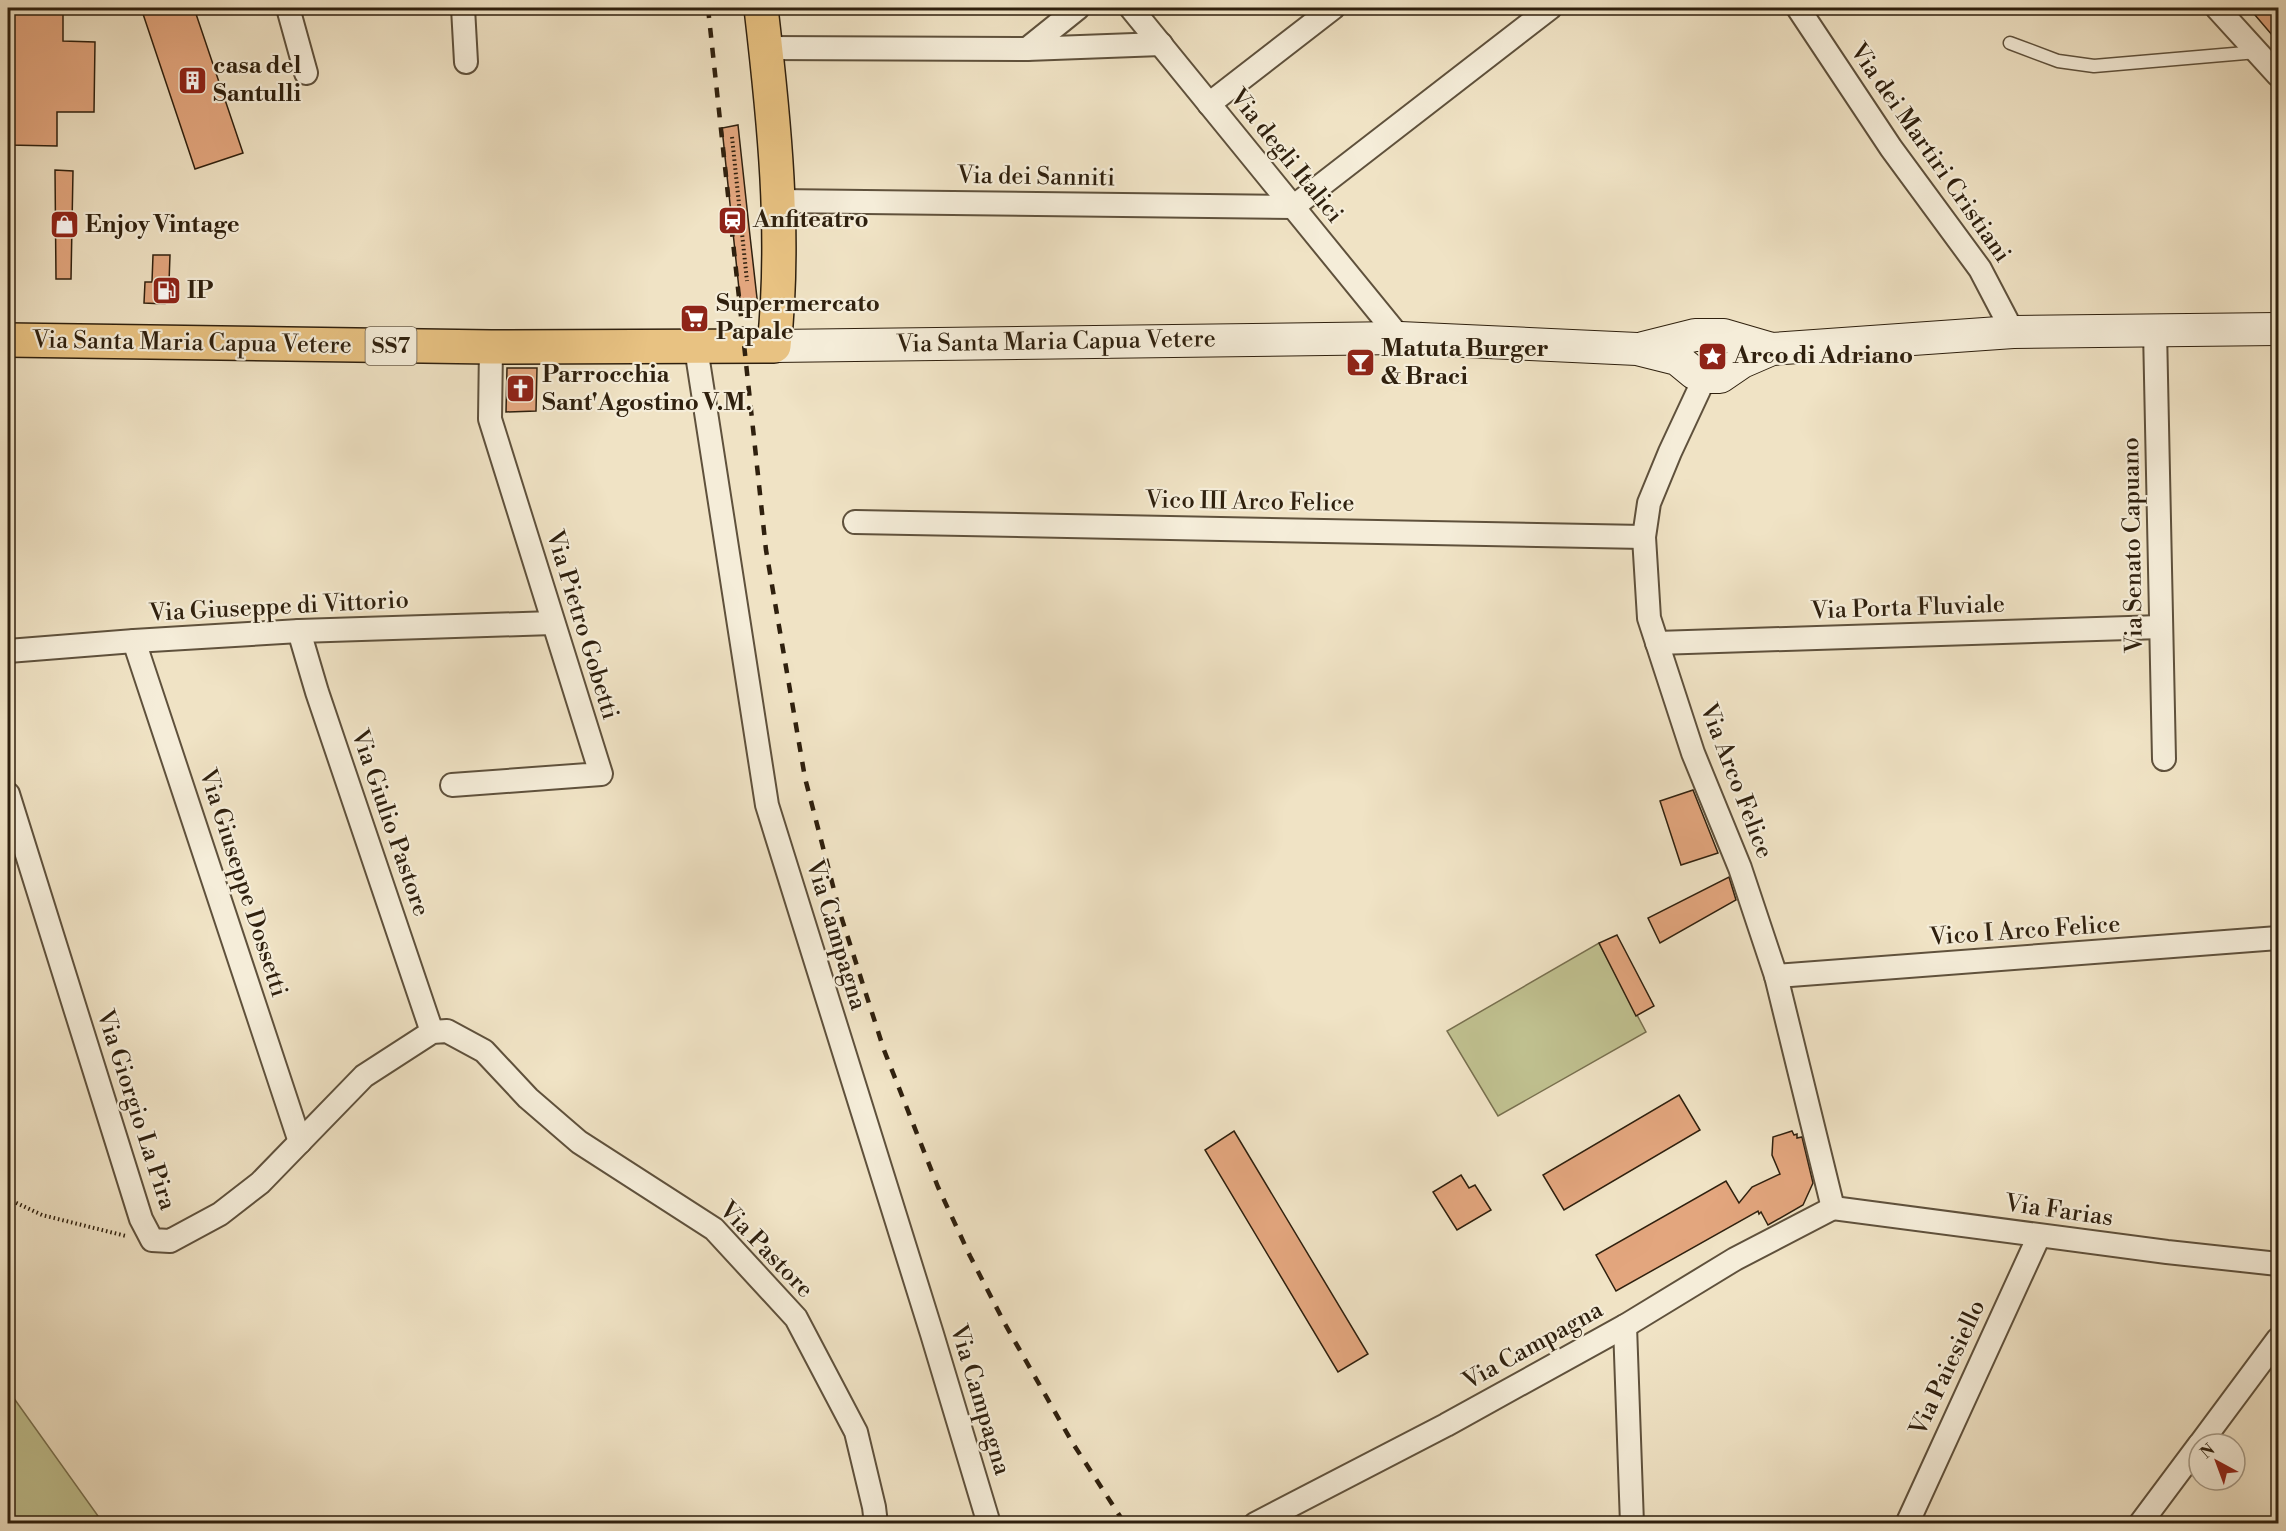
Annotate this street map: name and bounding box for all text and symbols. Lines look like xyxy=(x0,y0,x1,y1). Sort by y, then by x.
street label: Via dei Martiri Cristiani xyxy=(1842,37,2017,268)
place label: casa del Santulli xyxy=(213,51,302,109)
building icon: casa del Santulli xyxy=(176,64,208,96)
street label: Via degli Italici xyxy=(1222,82,1349,229)
street label: Via dei Sanniti xyxy=(956,161,1115,193)
station icon: Anfiteatro xyxy=(716,204,748,236)
place label: Anfiteatro xyxy=(752,205,869,235)
shop icon: Enjoy Vintage xyxy=(48,209,80,241)
place label: Enjoy Vintage xyxy=(85,210,240,240)
fuel station icon: IP xyxy=(150,275,182,307)
place label: IP xyxy=(187,276,213,306)
place label: Supermercato Papale xyxy=(716,289,880,347)
supermarket icon: Supermercato Papale xyxy=(679,302,711,334)
street label: Via Santa Maria Capua Vetere xyxy=(895,324,1216,360)
street label: Via Santa Maria Capua Vetere xyxy=(31,325,352,361)
road number: SS7 xyxy=(366,327,416,365)
place label: Matuta Burger & Braci xyxy=(1381,334,1549,392)
place icon: Arco di Adriano xyxy=(1696,340,1728,372)
place label: Arco di Adriano xyxy=(1732,341,1913,371)
bar icon: Matuta Burger & Braci xyxy=(1344,347,1376,379)
place label: Parrocchia Sant'Agostino V.M. xyxy=(542,360,752,418)
church icon: Parrocchia Sant'Agostino V.M. xyxy=(505,373,537,405)
street label: Via Senato Capuano xyxy=(2116,437,2150,654)
street label: Vico III Arco Felice xyxy=(1144,485,1355,519)
street label: Via Pietro Gobetti xyxy=(539,526,625,723)
street label: Via Giuseppe di Vittorio xyxy=(147,585,410,629)
street label: Via Porta Fluviale xyxy=(1810,590,2005,626)
street label: Via Arco Felice xyxy=(1692,698,1779,863)
street label: Via Giulio Pastore xyxy=(344,725,436,920)
street label: Via Giuseppe Dossetti xyxy=(192,764,294,1001)
street label: Via Campagna xyxy=(799,855,873,1014)
street label: Vico I Arco Felice xyxy=(1928,909,2121,953)
street label: Via Giorgio La Pira xyxy=(89,1005,183,1215)
street label: Via Farias xyxy=(2002,1188,2115,1233)
street label: Via Pastore xyxy=(712,1195,819,1305)
street label: Via Campagna xyxy=(1457,1295,1609,1397)
street label: Via Paiesiello xyxy=(1903,1295,1993,1442)
street label: Via Campagna xyxy=(943,1320,1017,1479)
north arrow xyxy=(2187,1432,2247,1492)
text: N xyxy=(2196,1440,2219,1463)

